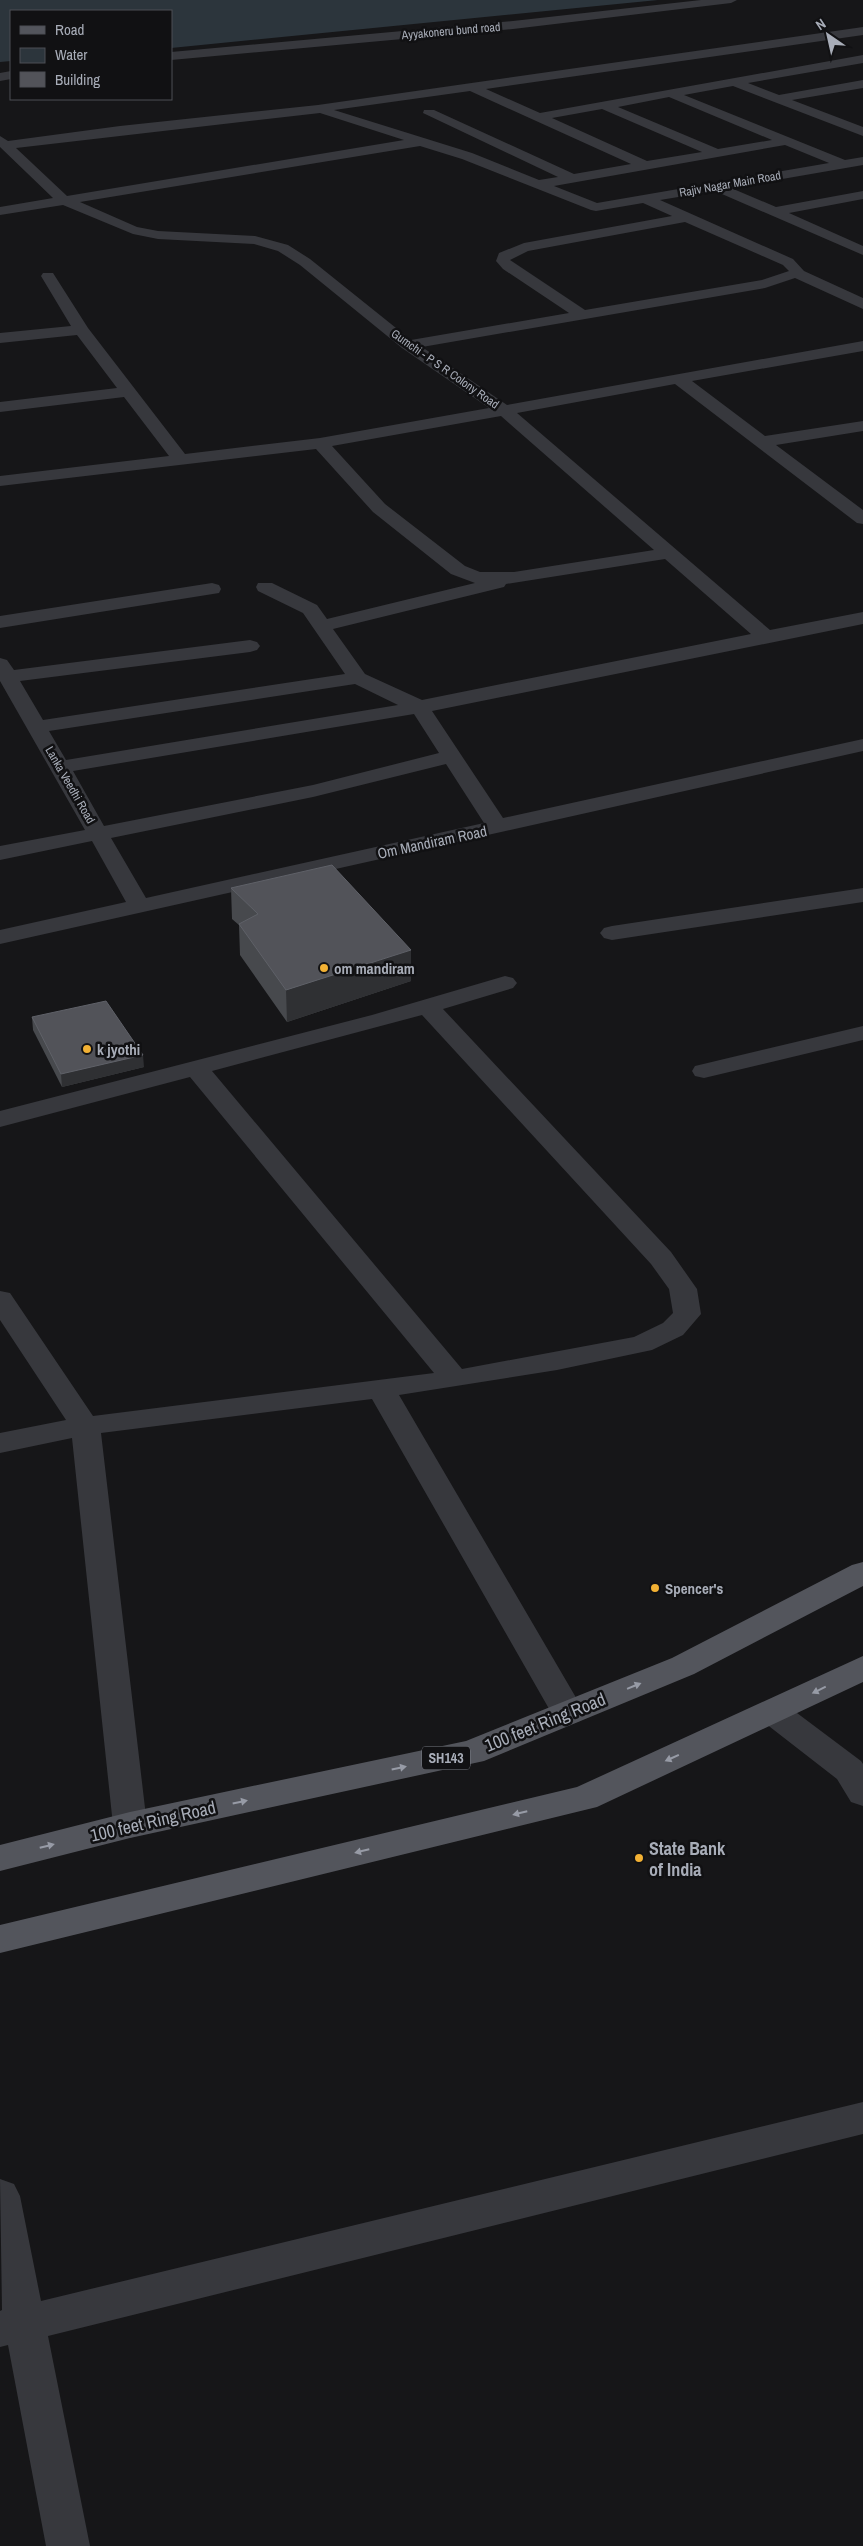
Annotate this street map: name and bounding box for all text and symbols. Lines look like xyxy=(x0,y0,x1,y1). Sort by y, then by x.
legend xyxy=(10,10,172,100)
north arrow xyxy=(803,10,853,60)
text: N xyxy=(812,14,829,34)
text: Road xyxy=(55,19,84,40)
street label: Ayyakoneru bund road xyxy=(400,19,501,43)
text: Water xyxy=(55,44,87,65)
text: Building xyxy=(55,69,100,90)
street label: Rajiv Nagar Main Road xyxy=(678,167,782,201)
street label: Gumchi - P S R Colony Road xyxy=(388,326,502,412)
street label: Lanka Veedhi Road xyxy=(41,744,99,826)
street label: Om Mandiram Road xyxy=(375,820,489,864)
place label: om mandiram xyxy=(334,958,415,979)
marker: om mandiram xyxy=(318,962,330,974)
place label: k jyothi xyxy=(97,1039,140,1060)
marker: k jyothi xyxy=(81,1043,93,1055)
place label: Spencer's xyxy=(665,1578,723,1599)
marker: Spencer's xyxy=(649,1582,661,1594)
one-way arrow xyxy=(627,1681,641,1689)
street label: 100 feet Ring Road xyxy=(481,1686,609,1758)
one-way arrow xyxy=(812,1686,826,1694)
road number: SH143 xyxy=(422,1746,470,1770)
one-way arrow xyxy=(665,1755,679,1763)
one-way arrow xyxy=(391,1764,406,1772)
street label: 100 feet Ring Road xyxy=(88,1794,218,1848)
one-way arrow xyxy=(232,1798,247,1806)
one-way arrow xyxy=(512,1809,527,1817)
place label: State Bank of India xyxy=(649,1836,726,1882)
one-way arrow xyxy=(40,1842,55,1850)
one-way arrow xyxy=(354,1847,369,1855)
marker: State Bank of India xyxy=(633,1852,645,1864)

